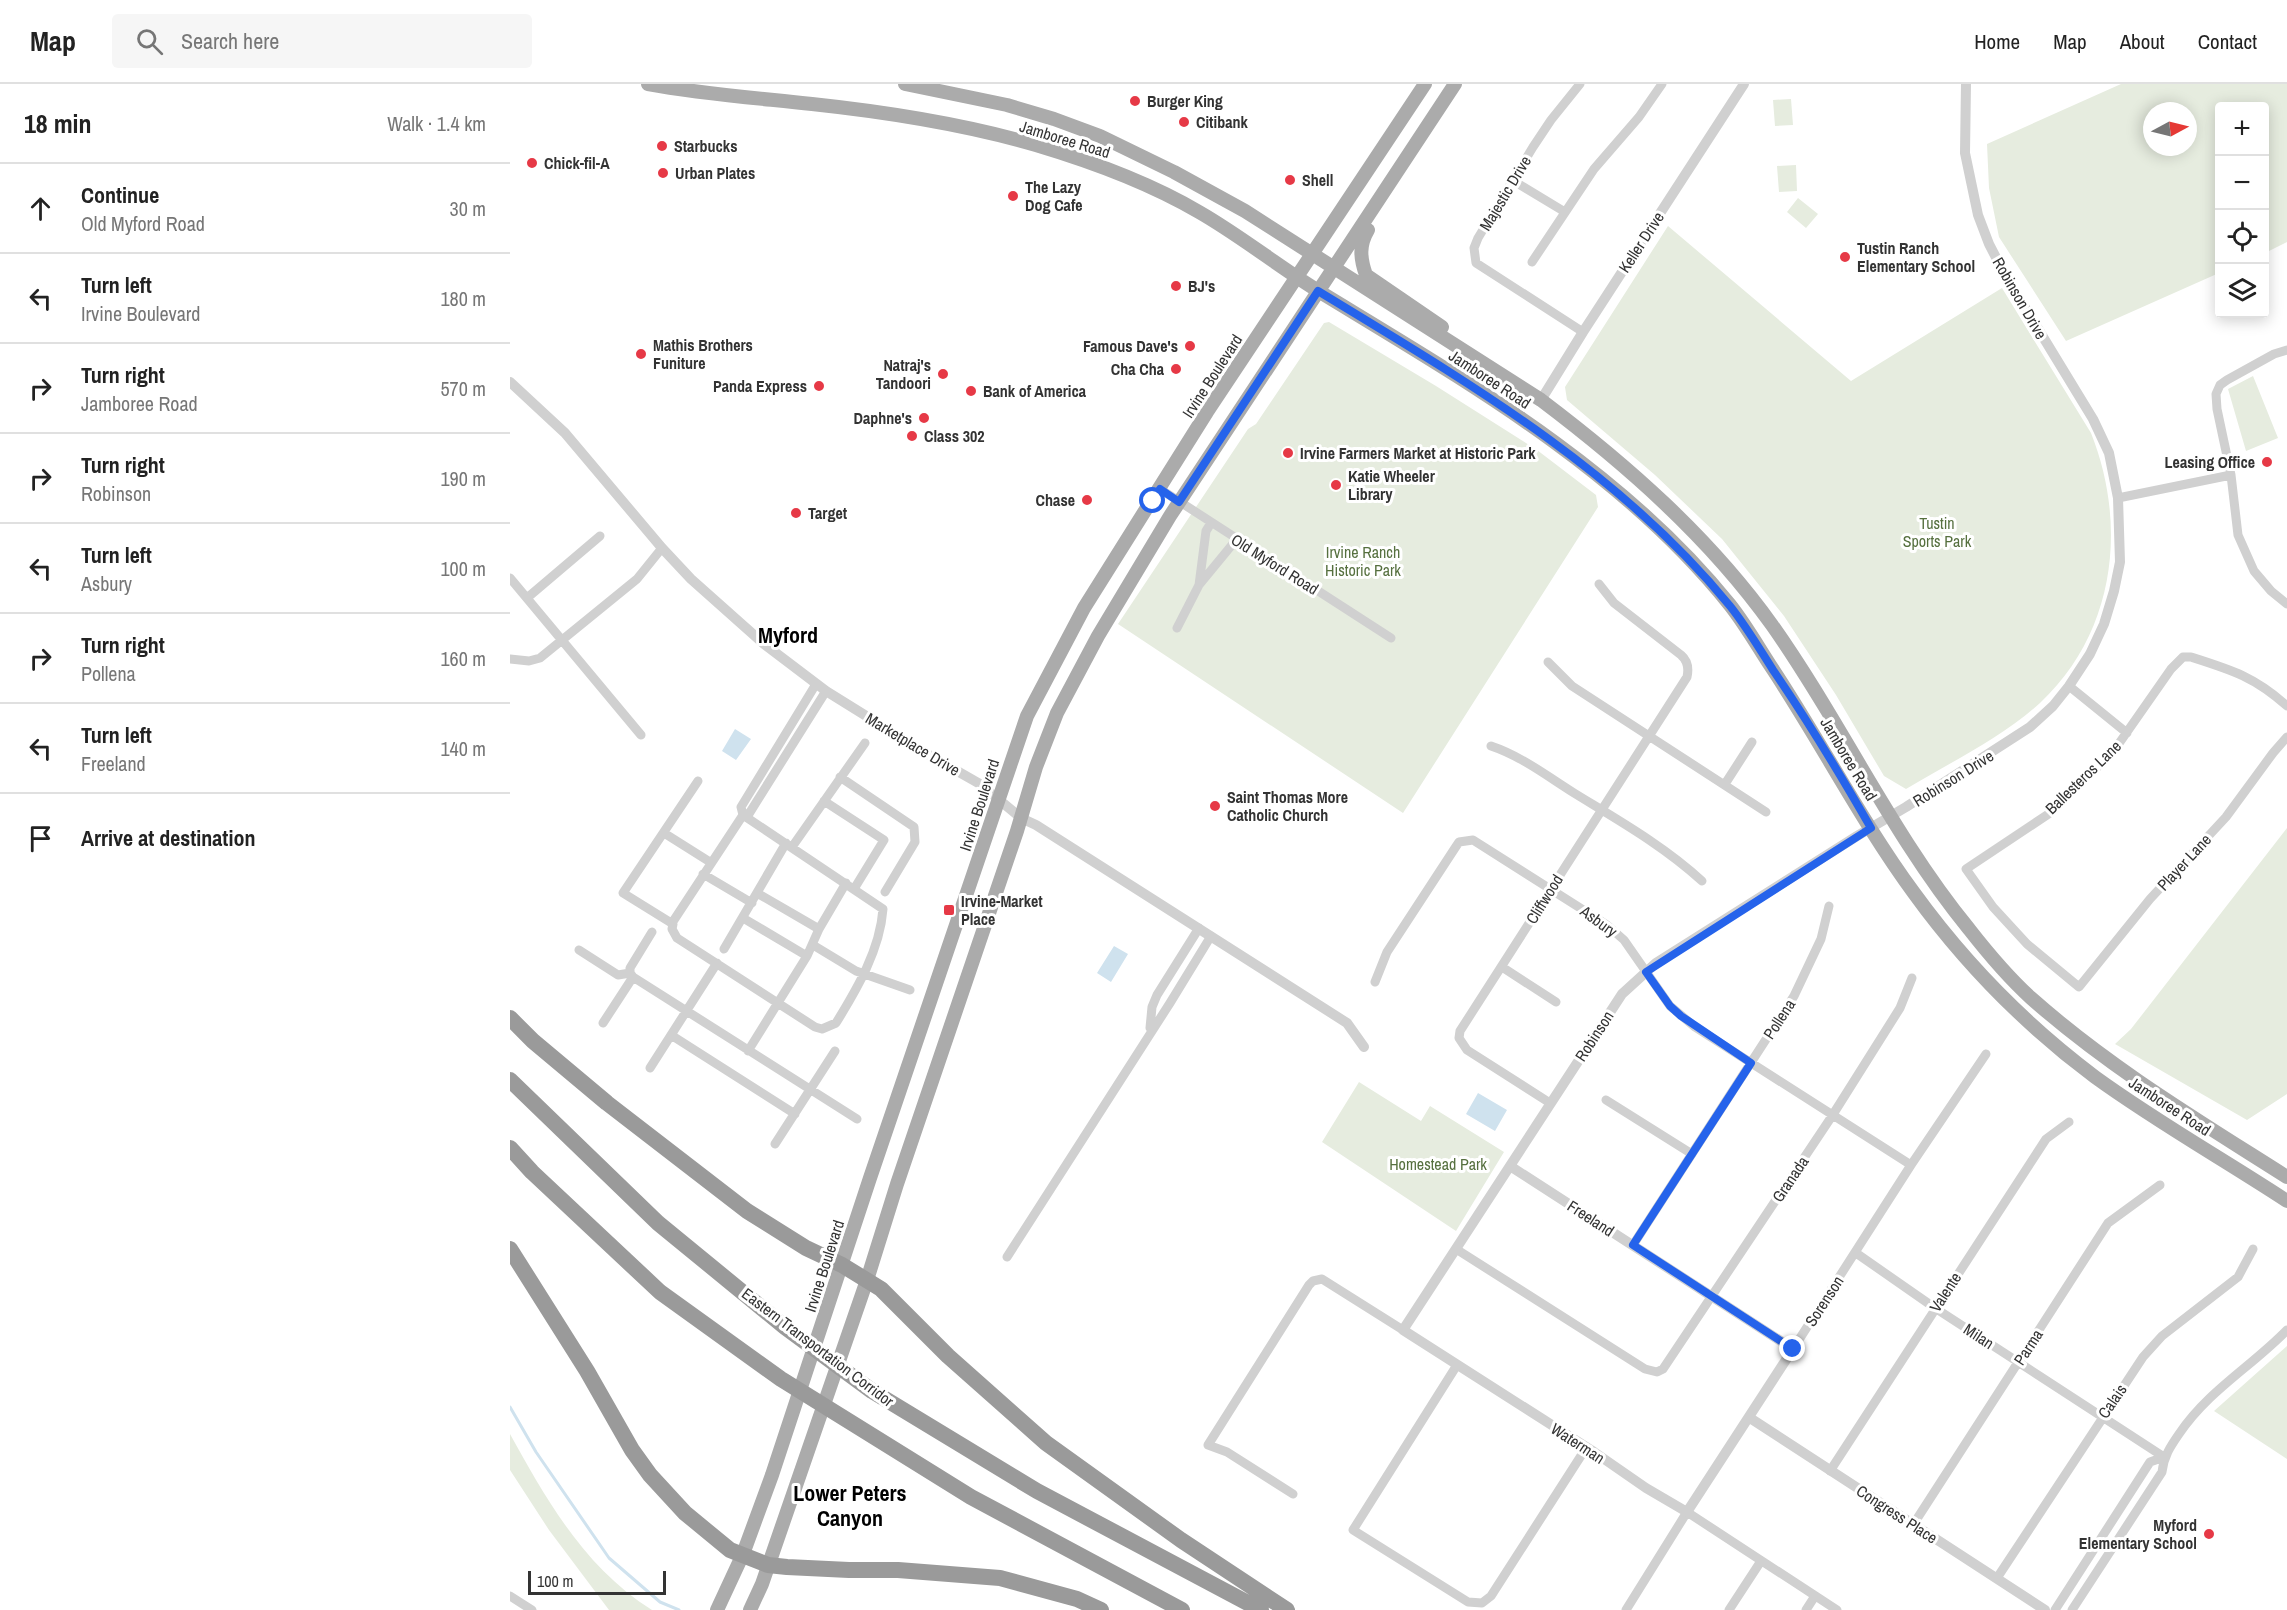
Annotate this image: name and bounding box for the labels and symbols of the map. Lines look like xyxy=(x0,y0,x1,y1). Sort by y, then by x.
place label: Burger King xyxy=(1147,90,1223,112)
marker: Burger King xyxy=(1128,94,1142,108)
north arrow xyxy=(2143,102,2197,156)
place label: Citibank xyxy=(1196,111,1248,133)
street label: Jamboree Road xyxy=(1017,115,1113,163)
marker: Citibank xyxy=(1177,115,1191,129)
place label: Starbucks xyxy=(674,135,737,157)
marker: Starbucks xyxy=(655,139,669,153)
street label: Majestic Drive xyxy=(1474,151,1536,235)
place label: Chick-fil-A xyxy=(544,152,610,174)
marker: Chick-fil-A xyxy=(525,156,539,170)
place label: Urban Plates xyxy=(675,162,755,184)
marker: Urban Plates xyxy=(656,166,670,180)
place label: Shell xyxy=(1302,169,1333,191)
marker: Shell xyxy=(1283,173,1297,187)
place label: The Lazy Dog Cafe xyxy=(1025,176,1083,216)
marker: The Lazy Dog Cafe xyxy=(1006,189,1020,203)
street label: Keller Drive xyxy=(1613,207,1669,277)
place label: Tustin Ranch Elementary School xyxy=(1857,237,1975,277)
marker: Tustin Ranch Elementary School xyxy=(1838,250,1852,264)
street label: Robinson Drive xyxy=(1988,253,2052,343)
place label: BJ's xyxy=(1188,275,1215,297)
marker: BJ's xyxy=(1169,279,1183,293)
street label: Irvine Boulevard xyxy=(1177,330,1247,422)
place label: Mathis Brothers Funiture xyxy=(653,334,753,374)
place label: Famous Dave's xyxy=(1083,335,1178,357)
marker: Famous Dave's xyxy=(1183,339,1197,353)
street label: Jamboree Road xyxy=(1445,344,1535,414)
marker: Mathis Brothers Funiture xyxy=(634,347,648,361)
place label: Natraj's Tandoori xyxy=(876,354,931,394)
place label: Cha Cha xyxy=(1111,358,1165,380)
marker: Cha Cha xyxy=(1169,362,1183,376)
marker: Natraj's Tandoori xyxy=(936,367,950,381)
place label: Panda Express xyxy=(713,375,807,397)
marker: Panda Express xyxy=(812,379,826,393)
place label: Bank of America xyxy=(983,380,1087,402)
marker: Bank of America xyxy=(964,384,978,398)
place label: Daphne's xyxy=(853,407,912,429)
marker: Daphne's xyxy=(917,411,931,425)
place label: Class 302 xyxy=(924,425,985,447)
marker: Class 302 xyxy=(905,429,919,443)
place label: Irvine Farmers Market at Historic Park xyxy=(1300,442,1536,464)
marker: Irvine Farmers Market at Historic Park xyxy=(1281,446,1295,460)
place label: Leasing Office xyxy=(2165,451,2255,473)
marker: Leasing Office xyxy=(2260,455,2274,469)
place label: Katie Wheeler Library xyxy=(1348,465,1436,505)
marker: Katie Wheeler Library xyxy=(1329,478,1343,492)
route start xyxy=(1139,487,1165,513)
place label: Chase xyxy=(1036,489,1075,511)
marker: Chase xyxy=(1080,493,1094,507)
place label: Target xyxy=(808,502,848,524)
marker: Target xyxy=(789,506,803,520)
park label: Tustin Sports Park xyxy=(1903,512,1972,552)
street label: Old Myford Road xyxy=(1227,528,1323,600)
park label: Irvine Ranch Historic Park xyxy=(1325,541,1401,581)
district label: Myford xyxy=(758,620,818,650)
street label: Marketplace Drive xyxy=(862,707,964,781)
street label: Jamboree Road xyxy=(1816,713,1882,805)
street label: Ballesteros Lane xyxy=(2040,735,2126,819)
street label: Robinson Drive xyxy=(1909,745,1997,811)
street label: Irvine Boulevard xyxy=(954,756,1004,854)
place label: Saint Thomas More Catholic Church xyxy=(1227,786,1348,826)
marker: Saint Thomas More Catholic Church xyxy=(1208,799,1222,813)
street label: Player Lane xyxy=(2152,829,2216,895)
street label: Cliffwood xyxy=(1520,870,1568,928)
place label: Irvine-Market Place xyxy=(961,890,1043,930)
street label: Asbury xyxy=(1575,900,1622,942)
marker: Irvine-Market Place xyxy=(942,903,956,917)
street label: Pollena xyxy=(1758,994,1801,1043)
street label: Robinson xyxy=(1569,1006,1619,1066)
street label: Jamboree Road xyxy=(2125,1071,2215,1141)
street label: Granada xyxy=(1767,1151,1814,1206)
park label: Homestead Park xyxy=(1389,1153,1487,1175)
street label: Freeland xyxy=(1563,1195,1619,1241)
street label: Irvine Boulevard xyxy=(799,1217,849,1315)
street label: Valente xyxy=(1924,1268,1966,1316)
street label: Sorenson xyxy=(1799,1271,1849,1331)
street label: Eastern Transportation Corridor xyxy=(737,1282,899,1412)
street label: Milan xyxy=(1960,1318,1998,1354)
street label: Parma xyxy=(2008,1324,2048,1369)
route end xyxy=(1779,1335,1805,1361)
street label: Calais xyxy=(2092,1379,2132,1423)
street label: Waterman xyxy=(1547,1417,1609,1469)
district label: Lower Peters Canyon xyxy=(793,1478,907,1533)
street label: Congress Place xyxy=(1852,1480,1942,1548)
place label: Myford Elementary School xyxy=(2079,1514,2197,1554)
marker: Myford Elementary School xyxy=(2202,1527,2216,1541)
scale bar xyxy=(528,1568,666,1596)

